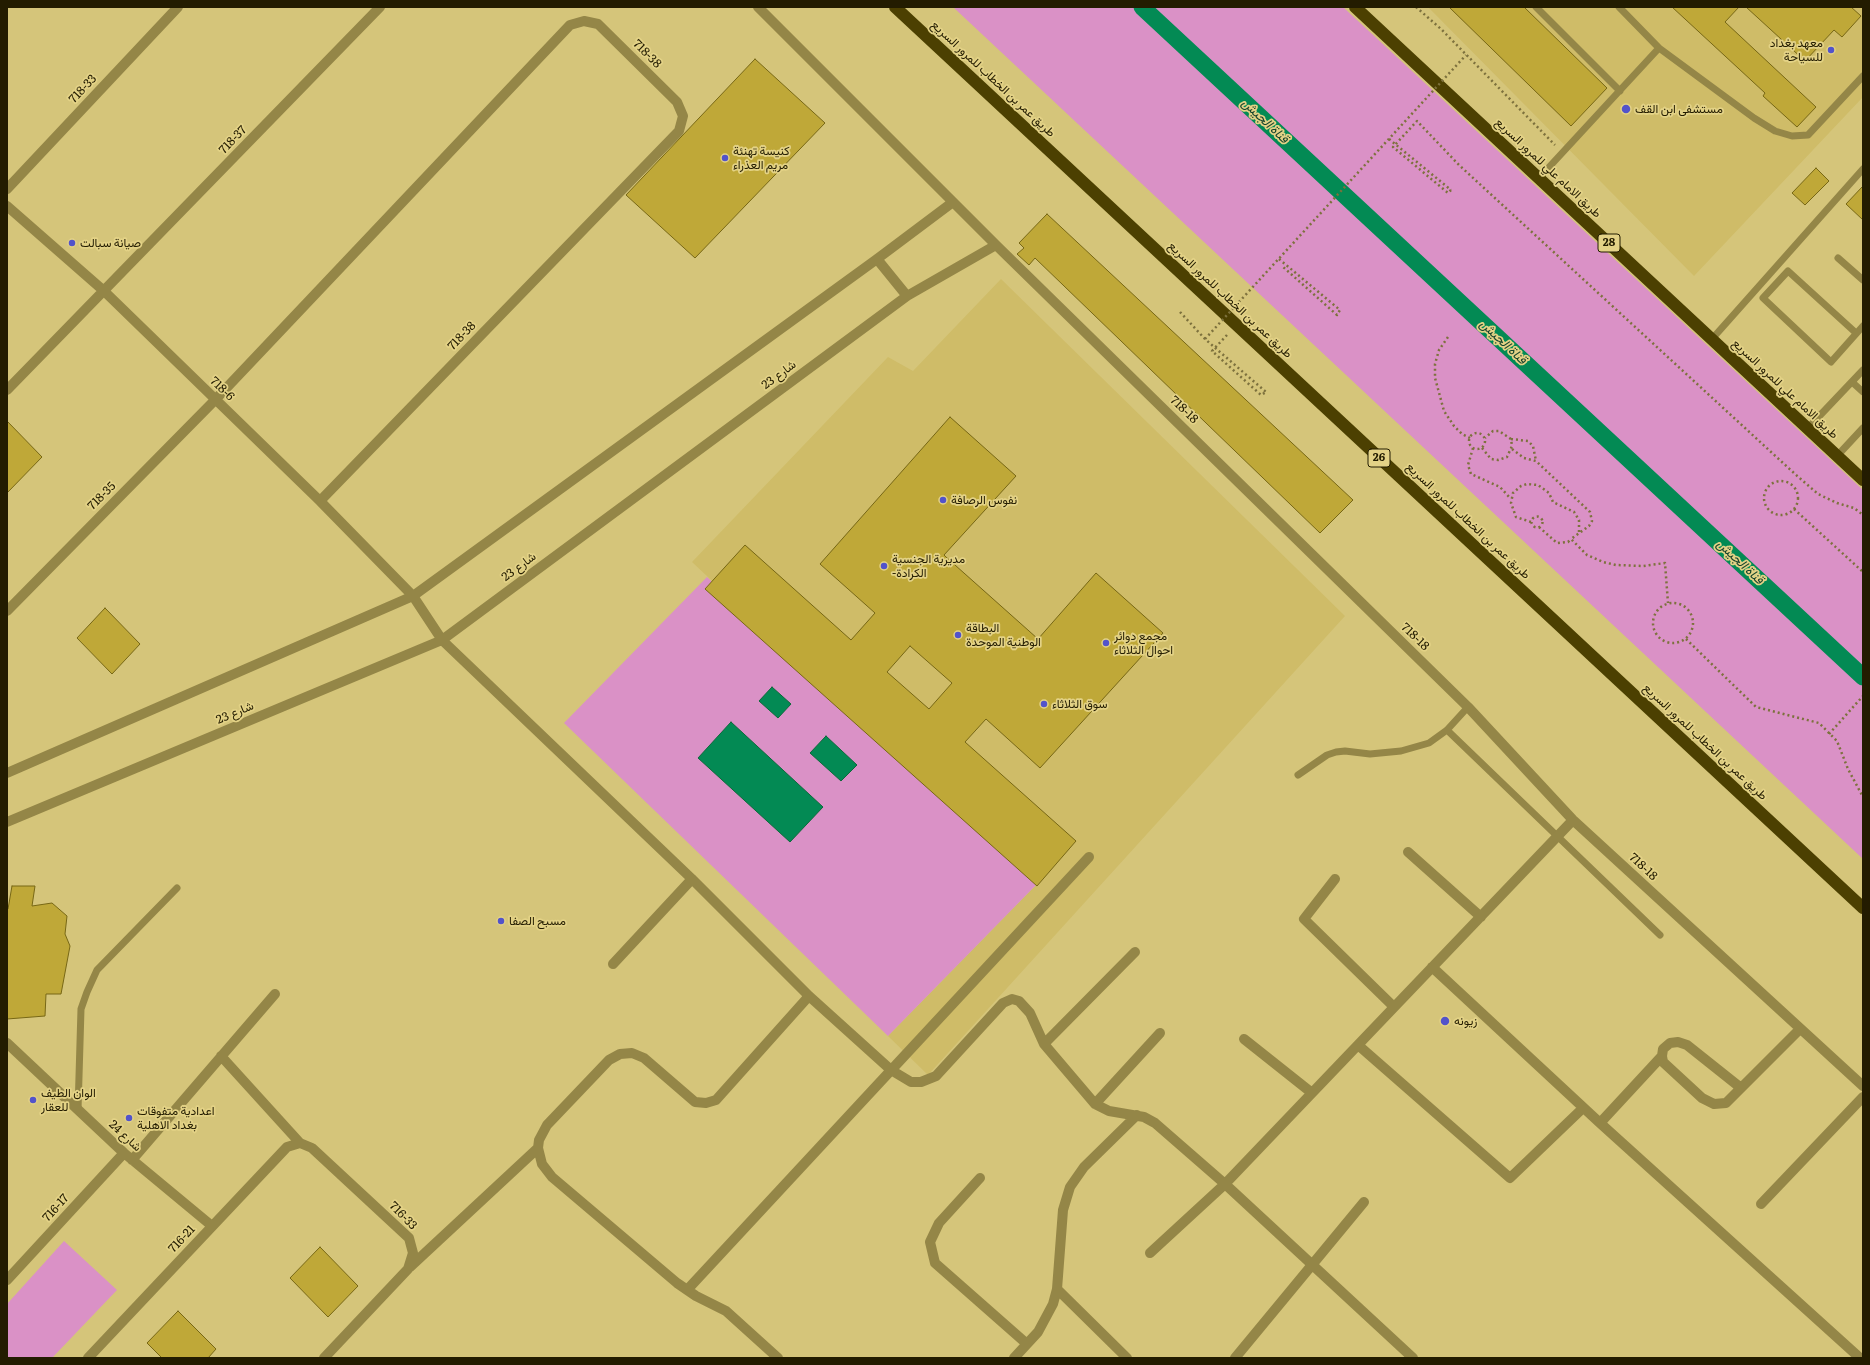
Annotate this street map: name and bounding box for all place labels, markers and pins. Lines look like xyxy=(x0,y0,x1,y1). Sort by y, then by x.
place label: معهد بغداد للسياحة xyxy=(1770,36,1823,64)
marker: معهد بغداد للسياحة xyxy=(1826,45,1836,55)
place label: مستشفى ابن القف xyxy=(1635,102,1723,116)
marker: مستشفى ابن القف xyxy=(1620,103,1632,115)
place label: كنيسة تهنئة مريم العذراء xyxy=(733,144,790,172)
marker: كنيسة تهنئة مريم العذراء xyxy=(720,153,730,163)
place label: صيانة سبالت xyxy=(80,236,141,250)
marker: صيانة سبالت xyxy=(67,238,77,248)
place label: نفوس الرصافة xyxy=(951,493,1017,507)
marker: نفوس الرصافة xyxy=(938,495,948,505)
place label: مديرية الجنسية -الكرادة xyxy=(892,552,965,580)
marker: مديرية الجنسية -الكرادة xyxy=(879,561,889,571)
place label: البطاقة الوطنية الموحدة xyxy=(966,621,1041,649)
place label: مجمع دوائر احوال الثلاثاء xyxy=(1114,629,1173,657)
marker: البطاقة الوطنية الموحدة xyxy=(953,630,963,640)
marker: مجمع دوائر احوال الثلاثاء xyxy=(1101,638,1111,648)
place label: سوق الثلاثاء xyxy=(1052,697,1108,711)
marker: سوق الثلاثاء xyxy=(1039,699,1049,709)
place label: مسبح الصفا xyxy=(509,914,566,928)
marker: مسبح الصفا xyxy=(496,916,506,926)
place label: زيونه xyxy=(1454,1014,1477,1028)
marker: زيونه xyxy=(1439,1015,1451,1027)
place label: الوان الطيف للعقار xyxy=(41,1086,96,1114)
marker: الوان الطيف للعقار xyxy=(28,1095,38,1105)
place label: اعدادية متفوقات بغداد الاهلية xyxy=(137,1104,214,1132)
marker: اعدادية متفوقات بغداد الاهلية xyxy=(124,1113,134,1123)

